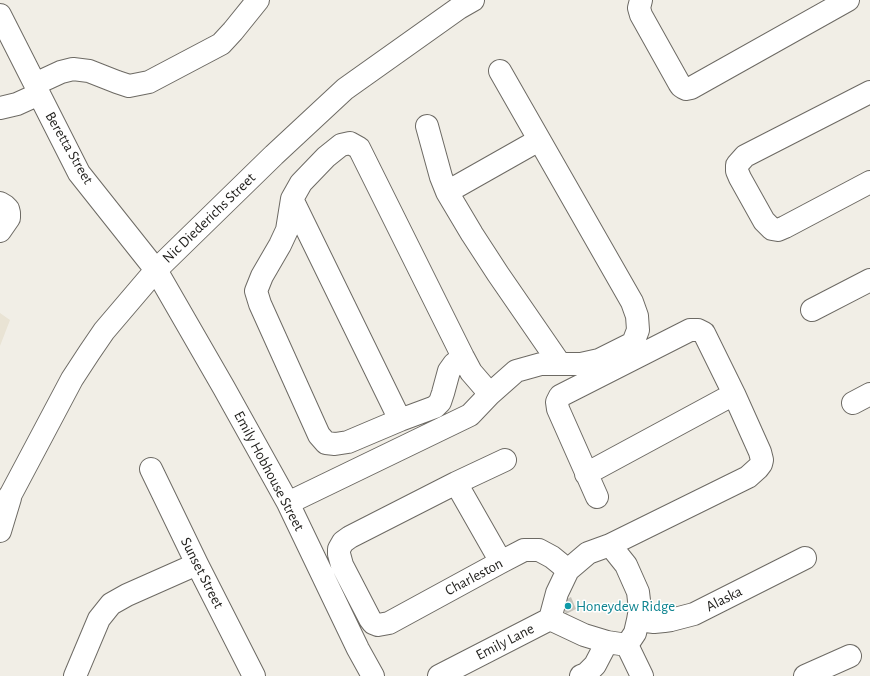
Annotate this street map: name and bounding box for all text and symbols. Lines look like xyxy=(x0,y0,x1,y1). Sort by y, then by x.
street label: Beretta Street xyxy=(41,108,97,188)
street label: Nic Diederichs Street xyxy=(159,169,259,267)
street label: Emily Hobhouse Street xyxy=(230,408,308,534)
street label: Sunset Street xyxy=(176,534,228,612)
street label: Charleston xyxy=(442,554,506,600)
street label: Alaska xyxy=(703,582,745,616)
place label: Honeydew Ridge xyxy=(576,597,675,615)
marker: Honeydew Ridge xyxy=(563,601,573,611)
street label: Emily Lane xyxy=(473,620,537,664)

